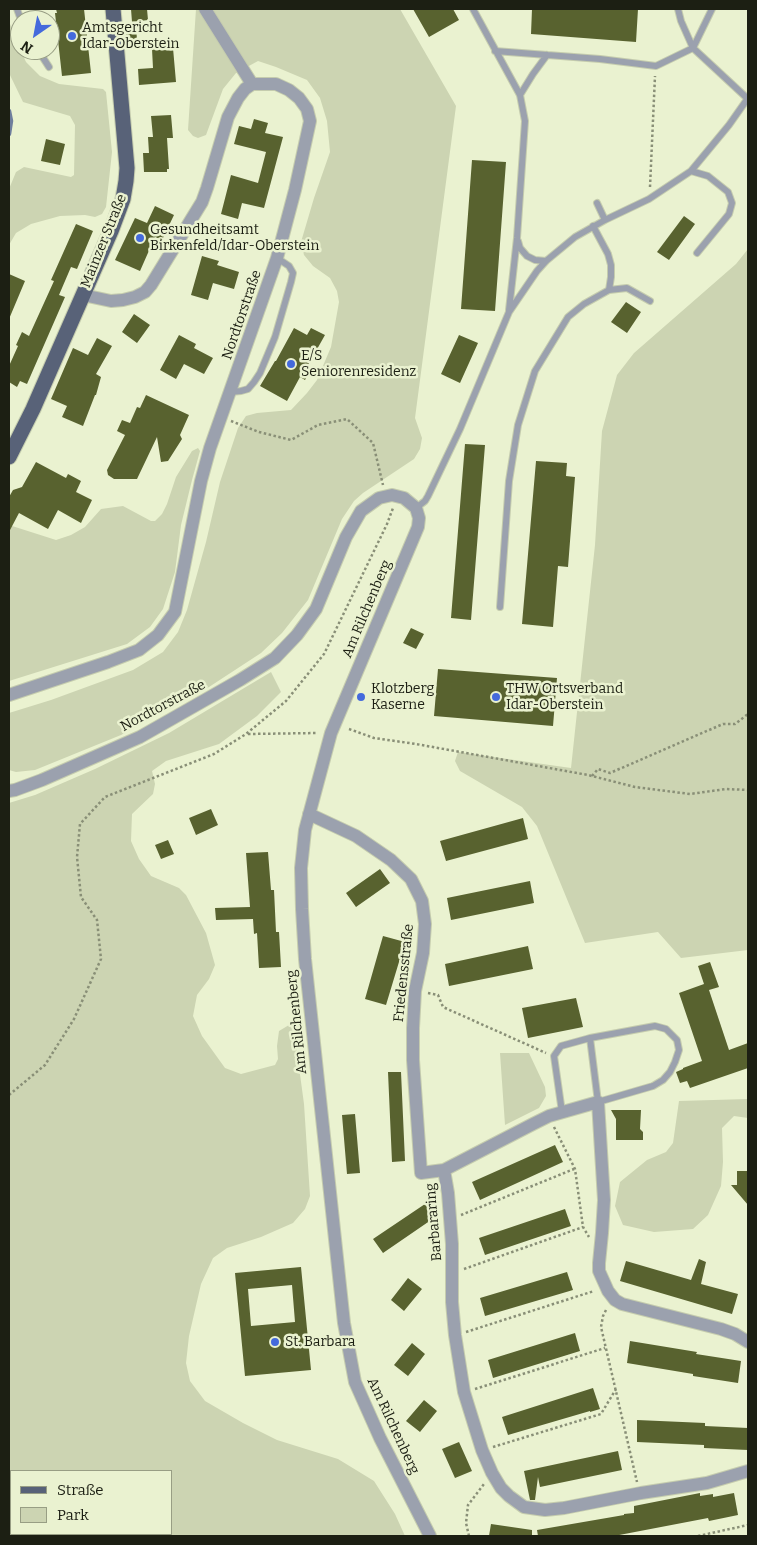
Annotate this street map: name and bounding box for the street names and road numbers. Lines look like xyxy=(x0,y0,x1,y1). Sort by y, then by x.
street label: Mainzer Straße xyxy=(78,192,130,290)
street label: Nordtorstraße xyxy=(219,268,265,362)
street label: Am Rilchenberg xyxy=(339,558,395,660)
street label: Nordtorstraße xyxy=(118,677,208,735)
street label: Friedensstraße xyxy=(390,923,418,1023)
street label: Am Rilchenberg xyxy=(283,969,311,1075)
street label: Barbararing xyxy=(422,1182,446,1262)
street label: Am Rilchenberg xyxy=(363,1375,423,1477)

